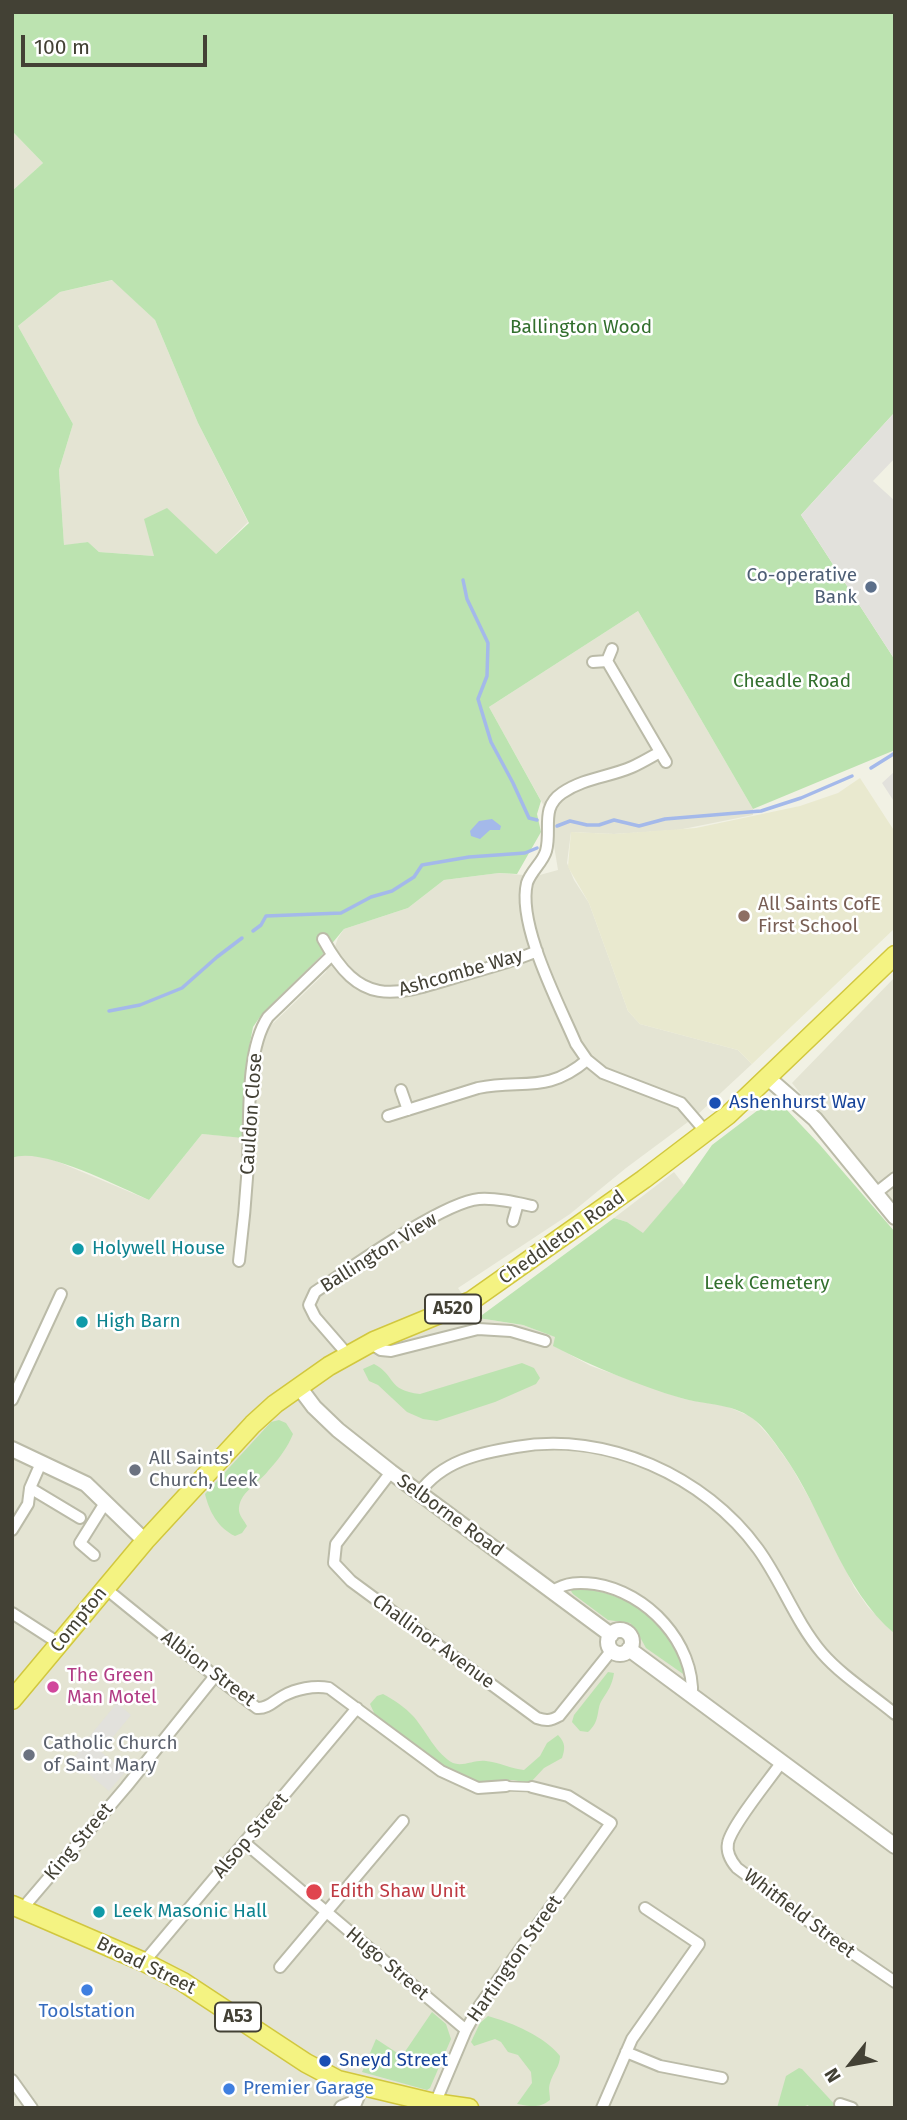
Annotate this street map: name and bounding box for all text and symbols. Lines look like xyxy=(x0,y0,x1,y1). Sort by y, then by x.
scale bar xyxy=(24,21,210,65)
text: 100 m xyxy=(34,34,90,60)
park label: Ballington Wood xyxy=(510,317,652,339)
place label: Co-operative Bank xyxy=(746,565,857,609)
marker: Co-operative Bank xyxy=(863,579,879,595)
park label: Cheadle Road xyxy=(733,671,851,693)
place label: All Saints CofE First School xyxy=(758,894,881,938)
marker: All Saints CofE First School xyxy=(736,908,752,924)
street label: Ashcombe Way xyxy=(396,944,526,1002)
street label: Cauldon Close xyxy=(236,1052,268,1176)
place label: Ashenhurst Way xyxy=(729,1092,866,1114)
marker: Ashenhurst Way xyxy=(707,1095,723,1111)
street label: Cheddleton Road xyxy=(495,1186,629,1290)
street label: Ballington View xyxy=(317,1208,441,1298)
place label: Holywell House xyxy=(92,1238,225,1260)
marker: Holywell House xyxy=(70,1241,86,1257)
park label: Leek Cemetery xyxy=(704,1273,830,1295)
road number: A520 xyxy=(425,1294,481,1324)
place label: High Barn xyxy=(96,1311,181,1333)
marker: High Barn xyxy=(74,1314,90,1330)
place label: All Saints' Church, Leek xyxy=(149,1448,258,1492)
marker: All Saints' Church, Leek xyxy=(127,1462,143,1478)
street label: Selborne Road xyxy=(392,1470,508,1562)
street label: Compton xyxy=(46,1583,112,1657)
street label: Challinor Avenue xyxy=(367,1590,499,1694)
street label: Albion Street xyxy=(156,1626,260,1712)
place label: The Green Man Motel xyxy=(67,1665,157,1709)
marker: The Green Man Motel xyxy=(45,1679,61,1695)
place label: Catholic Church of Saint Mary xyxy=(43,1733,178,1777)
marker: Catholic Church of Saint Mary xyxy=(21,1747,37,1763)
street label: Alsop Street xyxy=(209,1789,293,1883)
street label: King Street xyxy=(40,1799,118,1885)
street label: Whitfield Street xyxy=(739,1865,859,1963)
place label: Edith Shaw Unit xyxy=(330,1881,466,1903)
marker: Edith Shaw Unit xyxy=(304,1882,324,1902)
street label: Hartington Street xyxy=(463,1891,567,2027)
place label: Leek Masonic Hall xyxy=(113,1901,267,1923)
marker: Leek Masonic Hall xyxy=(91,1904,107,1920)
street label: Hugo Street xyxy=(341,1923,433,2005)
street label: Broad Street xyxy=(93,1932,199,2000)
marker: Toolstation xyxy=(79,1982,95,1998)
place label: Toolstation xyxy=(39,2001,135,2023)
road number: A53 xyxy=(215,2003,261,2032)
north arrow xyxy=(816,2029,886,2099)
place label: Sneyd Street xyxy=(339,2050,448,2072)
marker: Sneyd Street xyxy=(317,2053,333,2069)
text: N xyxy=(819,2064,846,2086)
place label: Premier Garage xyxy=(243,2078,374,2100)
marker: Premier Garage xyxy=(221,2081,237,2097)

